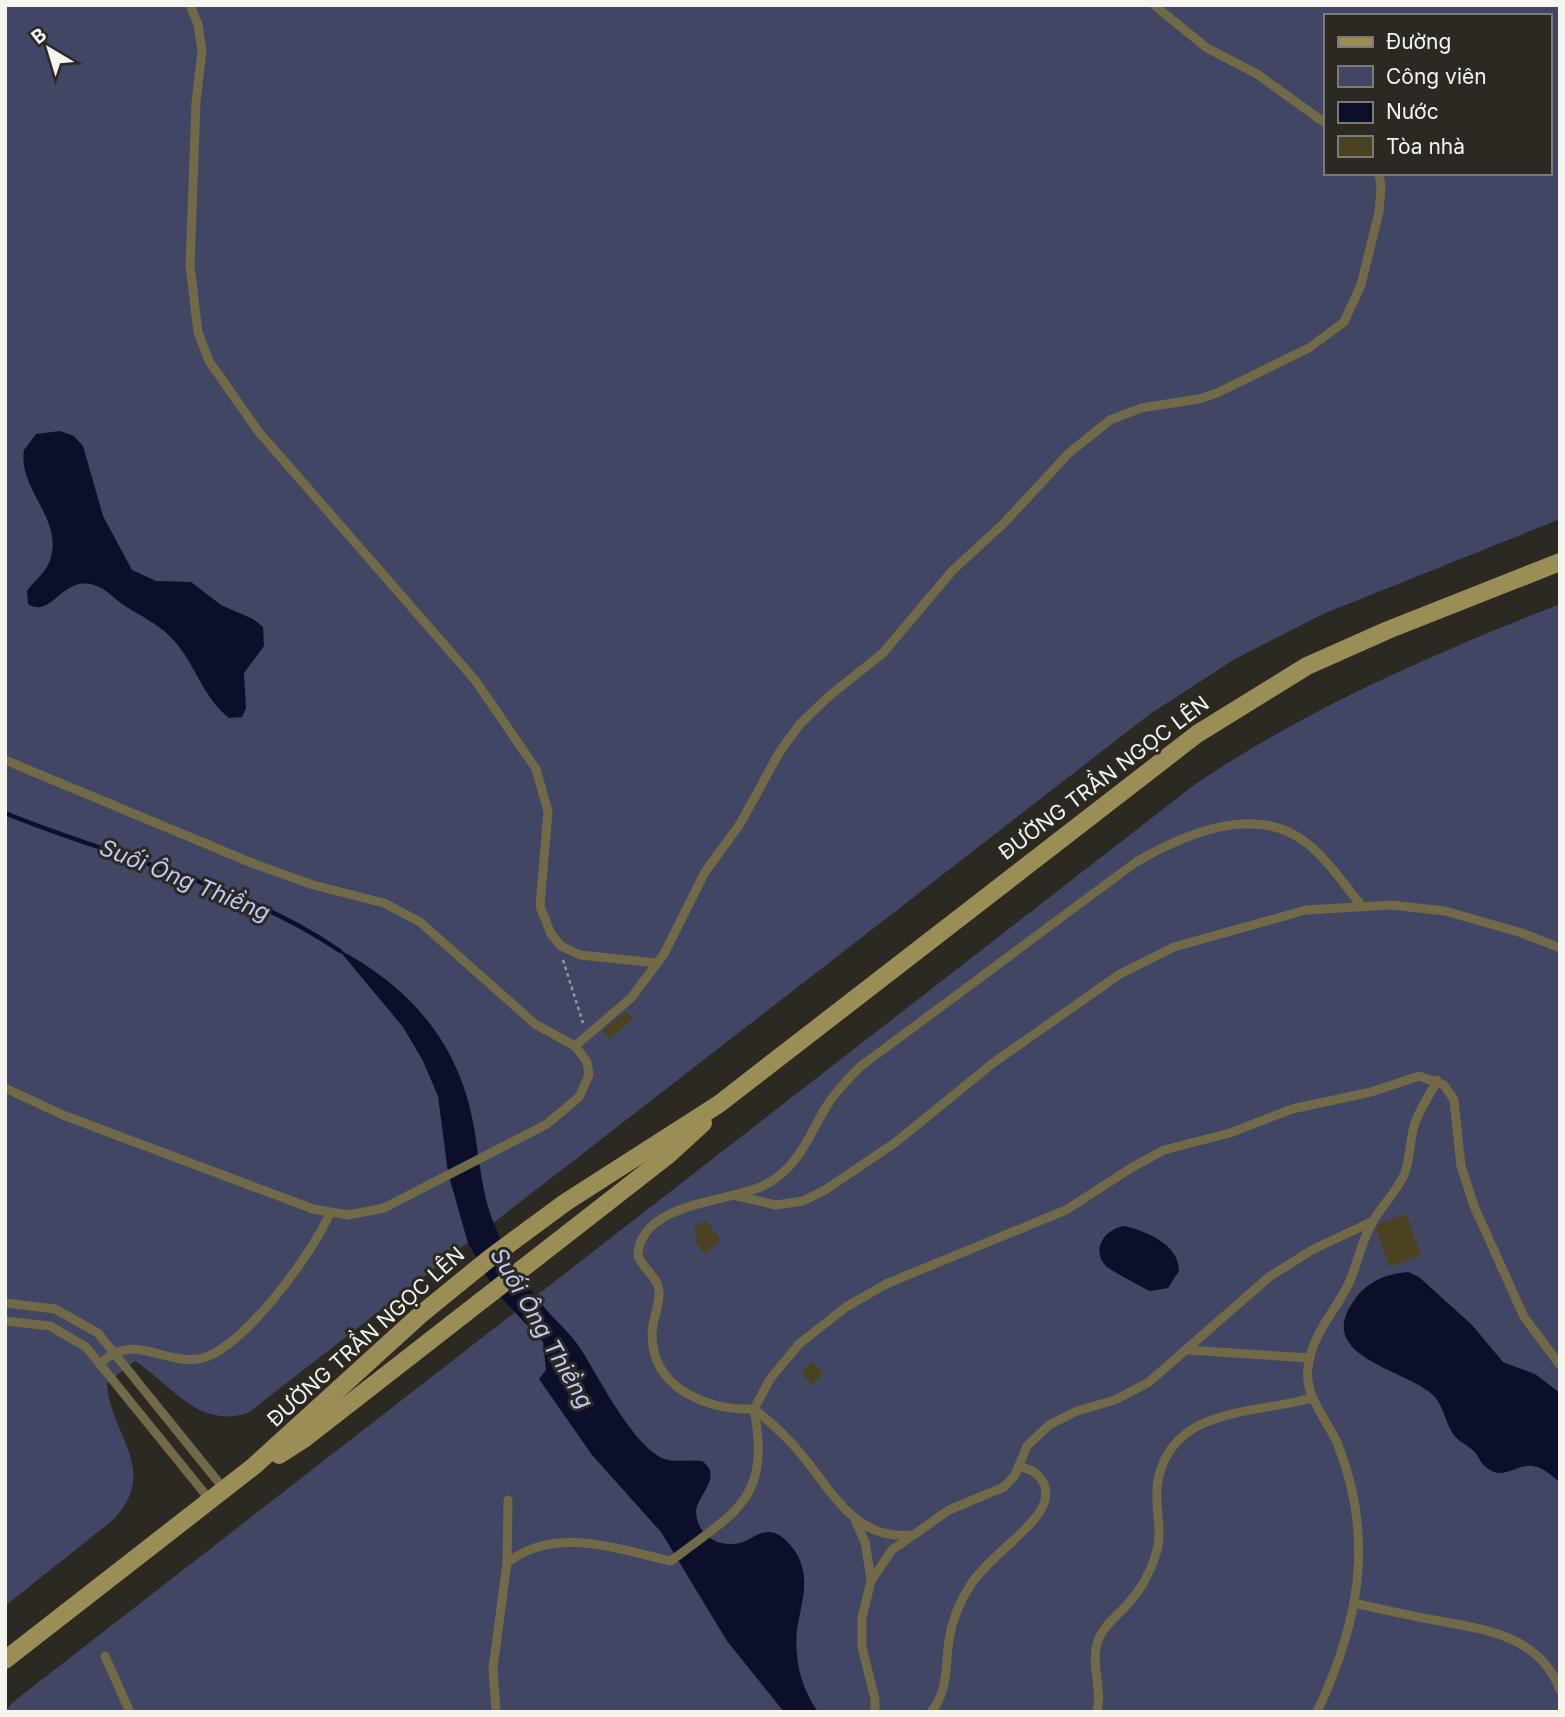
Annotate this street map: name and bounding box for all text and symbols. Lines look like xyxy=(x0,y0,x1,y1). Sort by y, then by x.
north arrow xyxy=(14,14,84,84)
legend xyxy=(1324,14,1551,175)
text: B xyxy=(27,23,51,49)
text: Đường xyxy=(1386,29,1451,54)
text: Công viên xyxy=(1386,64,1487,89)
text: Nước xyxy=(1386,99,1439,124)
text: Tòa nhà xyxy=(1386,134,1465,159)
street label: ĐƯỜNG TRẦN NGỌC LÊN xyxy=(991,687,1214,865)
water label: Suối Ông Thiềng xyxy=(96,833,274,927)
street label: ĐƯỜNG TRẦN NGỌC LÊN xyxy=(259,1239,469,1432)
water label: Suối Ông Thiềng xyxy=(485,1243,599,1413)

